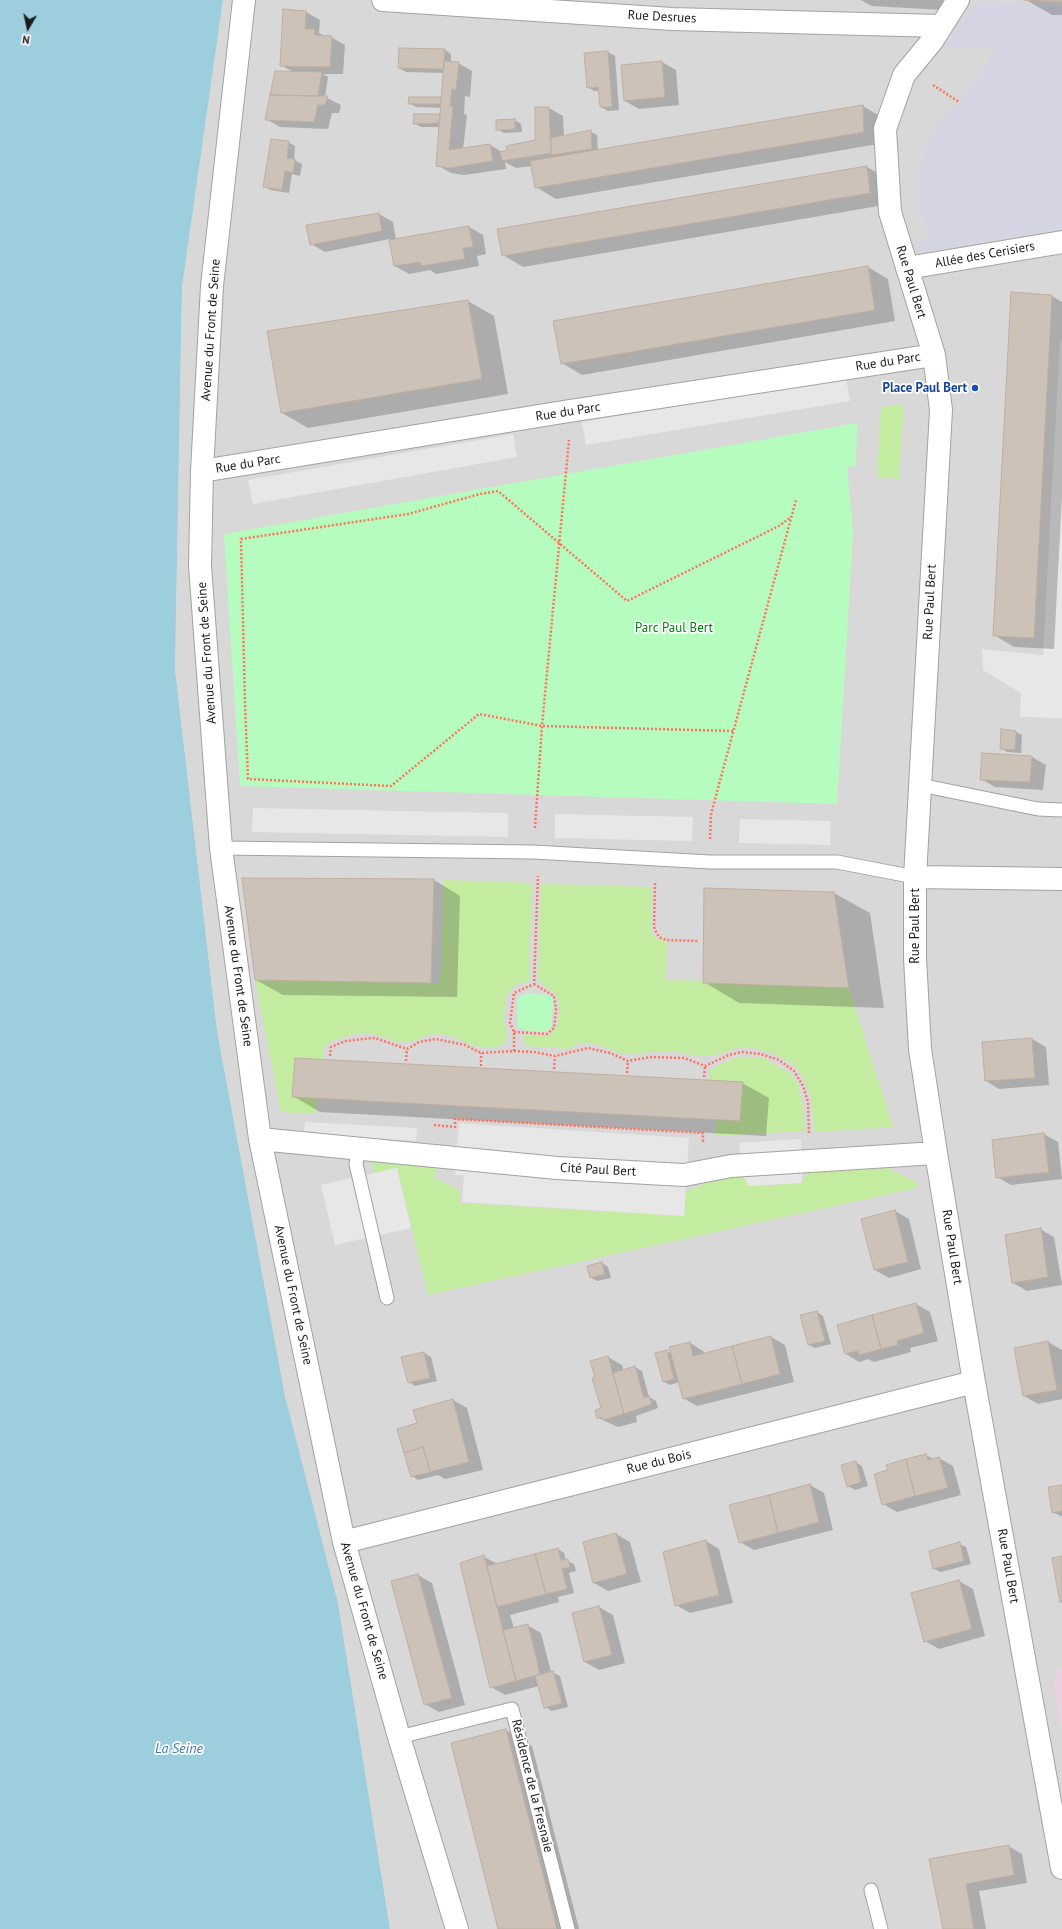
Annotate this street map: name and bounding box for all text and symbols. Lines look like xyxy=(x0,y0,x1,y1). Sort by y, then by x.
street label: Rue Desrues xyxy=(627,7,697,27)
north arrow xyxy=(8,8,48,48)
text: N xyxy=(21,32,31,47)
street label: Allée des Cerisiers xyxy=(934,239,1036,271)
street label: Rue Paul Bert xyxy=(892,244,930,320)
street label: Avenue du Front de Seine xyxy=(198,258,224,402)
street label: Rue du Parc xyxy=(854,349,922,375)
place label: Place Paul Bert xyxy=(883,380,967,396)
marker: Place Paul Bert xyxy=(970,383,980,393)
street label: Rue du Parc xyxy=(534,399,602,425)
street label: Rue du Parc xyxy=(214,451,282,477)
street label: Rue Paul Bert xyxy=(920,564,940,640)
street label: Avenue du Front de Seine xyxy=(194,581,220,725)
park label: Parc Paul Bert xyxy=(635,620,713,636)
street label: Rue Paul Bert xyxy=(907,888,923,964)
street label: Avenue du Front de Seine xyxy=(220,904,256,1048)
street label: Cité Paul Bert xyxy=(560,1160,636,1180)
street label: Rue Paul Bert xyxy=(938,1208,966,1286)
street label: Avenue du Front de Seine xyxy=(271,1224,315,1366)
street label: Rue du Bois xyxy=(625,1446,693,1478)
street label: Rue Paul Bert xyxy=(994,1527,1022,1605)
street label: Avenue du Front de Seine xyxy=(337,1540,391,1682)
street label: Résidence de la Fresnaie xyxy=(508,1718,556,1854)
water label: La Seine xyxy=(155,1741,203,1757)

